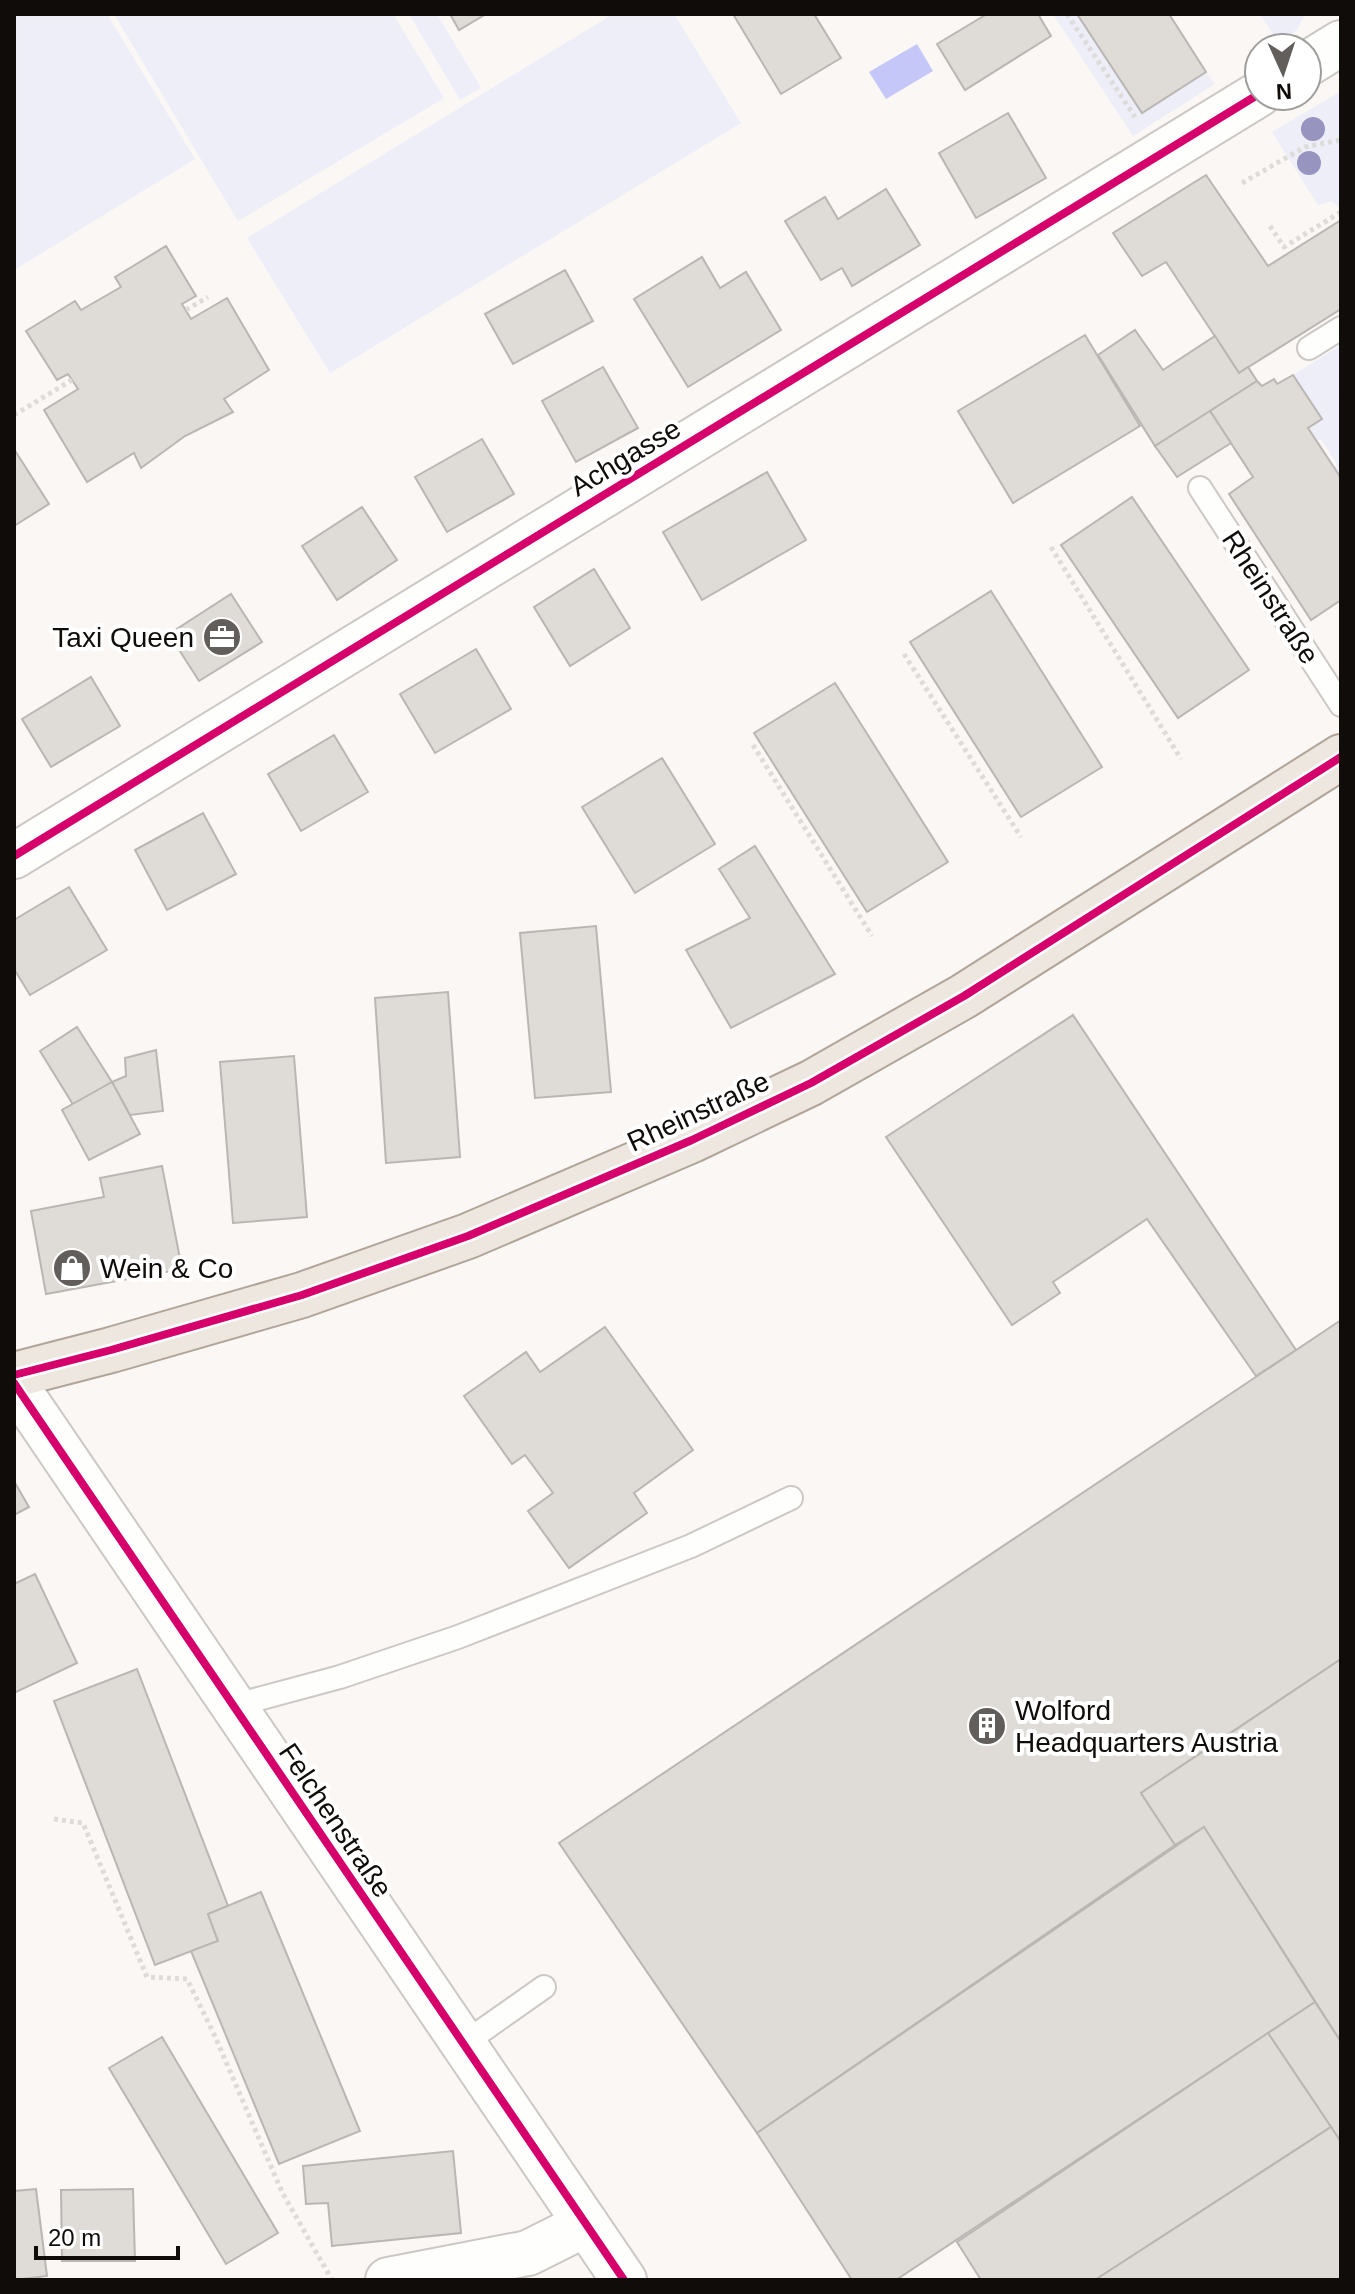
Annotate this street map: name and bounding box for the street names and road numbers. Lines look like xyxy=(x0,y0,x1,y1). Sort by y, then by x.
street label: Achgasse xyxy=(565,412,686,502)
street label: Rheinstraße xyxy=(1216,525,1325,670)
street label: Rheinstraße xyxy=(623,1065,774,1158)
street label: Felchenstraße xyxy=(273,1737,398,1903)

